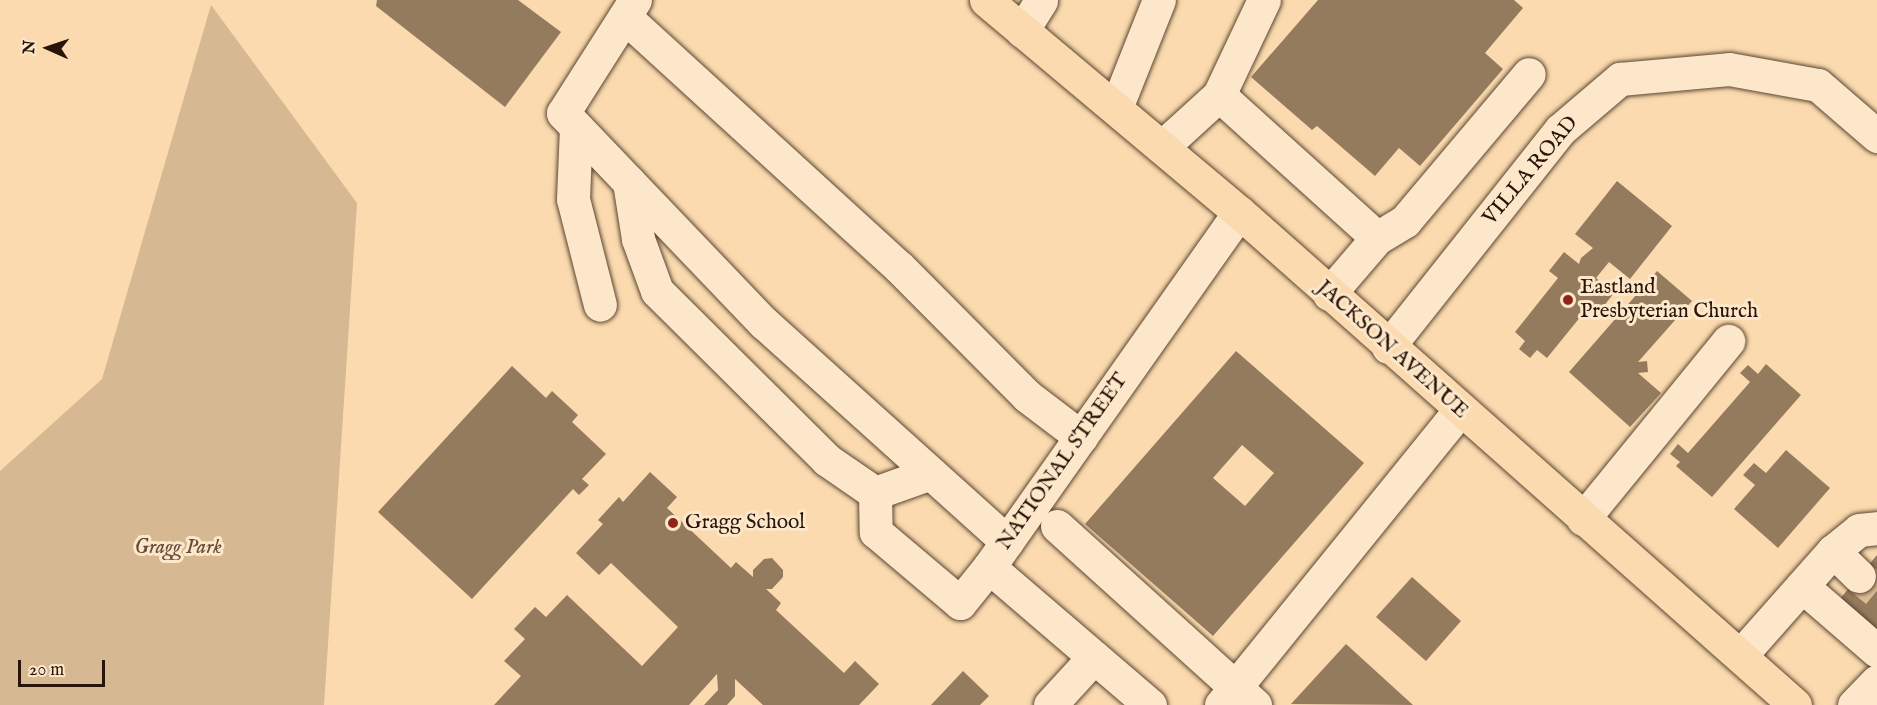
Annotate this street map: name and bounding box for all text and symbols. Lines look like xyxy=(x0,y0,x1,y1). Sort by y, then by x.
north arrow xyxy=(18,18,78,78)
text: N xyxy=(20,40,40,54)
street label: VILLA ROAD xyxy=(1478,111,1584,231)
street label: JACKSON AVENUE xyxy=(1311,275,1473,425)
place label: Eastland Presbyterian Church xyxy=(1580,275,1758,325)
marker: Eastland Presbyterian Church xyxy=(1561,293,1575,307)
street label: NATIONAL STREET xyxy=(992,369,1134,555)
place label: Gragg School xyxy=(685,510,805,536)
marker: Gragg School xyxy=(666,516,680,530)
park label: Gragg Park xyxy=(134,535,222,561)
scale bar xyxy=(21,648,108,686)
text: 20 m xyxy=(29,659,64,682)

